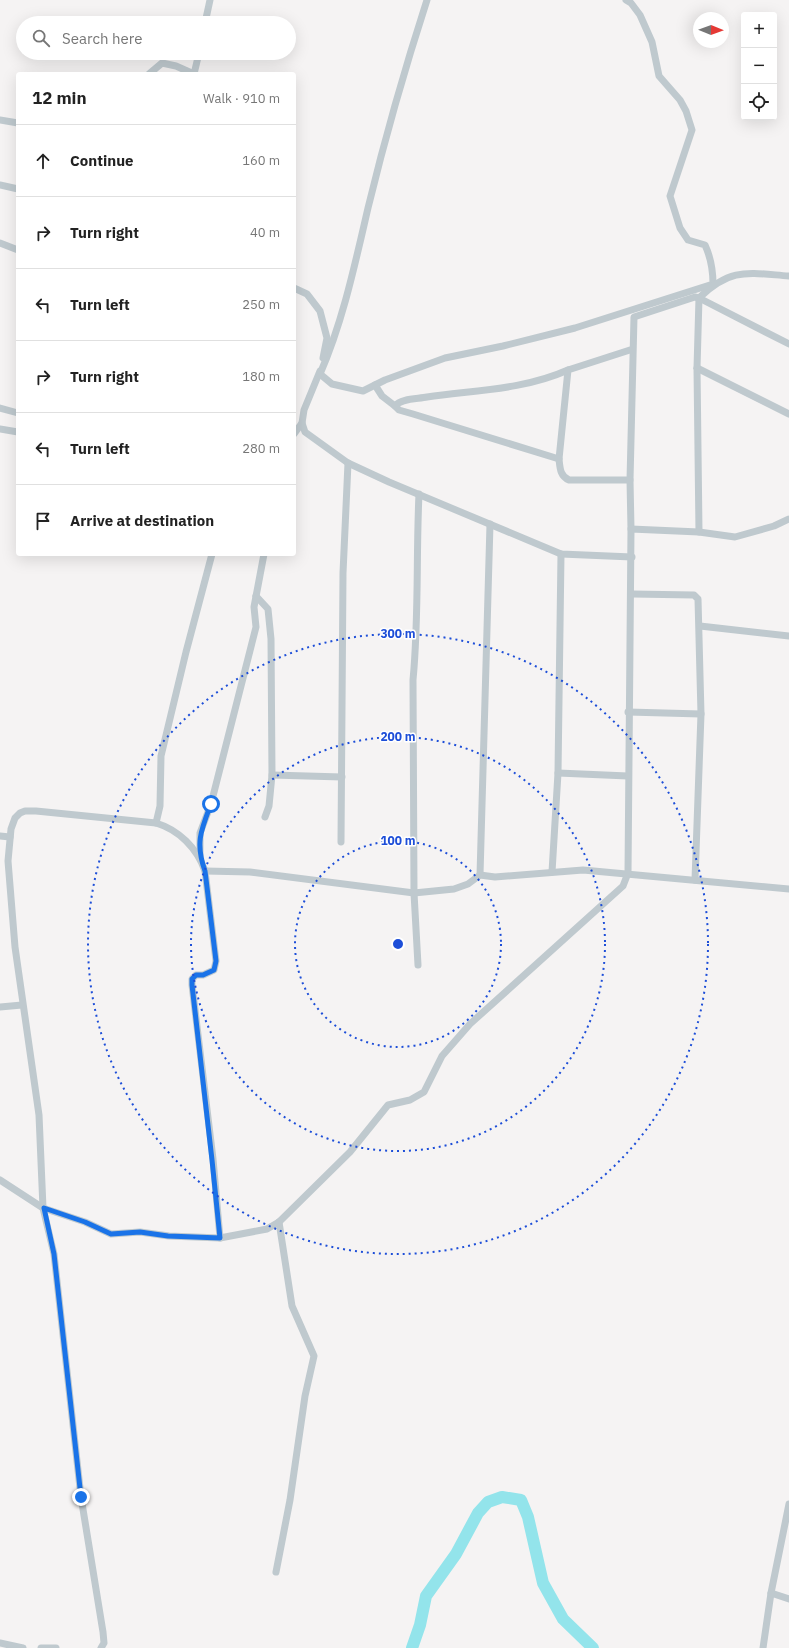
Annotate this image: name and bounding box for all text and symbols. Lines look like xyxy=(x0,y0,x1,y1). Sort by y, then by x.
north arrow xyxy=(693,12,729,48)
map controls xyxy=(741,12,777,120)
button: + xyxy=(741,12,777,48)
search box xyxy=(16,16,296,60)
icon: search xyxy=(30,27,52,49)
text: Search here xyxy=(62,29,142,48)
button: − xyxy=(741,48,777,84)
button: locate xyxy=(741,84,777,120)
text: 12 min xyxy=(32,87,87,109)
text: Walk · 910 m xyxy=(203,90,280,107)
icon: ahead xyxy=(32,150,54,172)
text: Continue xyxy=(70,151,134,170)
text: 160 m xyxy=(242,152,280,169)
icon: right xyxy=(32,222,54,244)
text: Turn right xyxy=(70,223,139,242)
text: 40 m xyxy=(250,224,280,241)
icon: left xyxy=(32,294,54,316)
text: Turn left xyxy=(70,295,130,314)
text: 250 m xyxy=(242,296,280,313)
icon: right xyxy=(32,366,54,388)
text: Turn right xyxy=(70,367,139,386)
text: 180 m xyxy=(242,368,280,385)
icon: left xyxy=(32,438,54,460)
text: Turn left xyxy=(70,439,130,458)
text: 280 m xyxy=(242,440,280,457)
icon: arrive xyxy=(32,510,54,532)
text: Arrive at destination xyxy=(70,511,214,530)
text: 300 m xyxy=(380,626,416,641)
text: 200 m xyxy=(380,729,416,744)
route start xyxy=(202,795,220,813)
text: 100 m xyxy=(380,833,416,848)
centre of rings xyxy=(391,937,405,951)
route end xyxy=(72,1488,90,1506)

